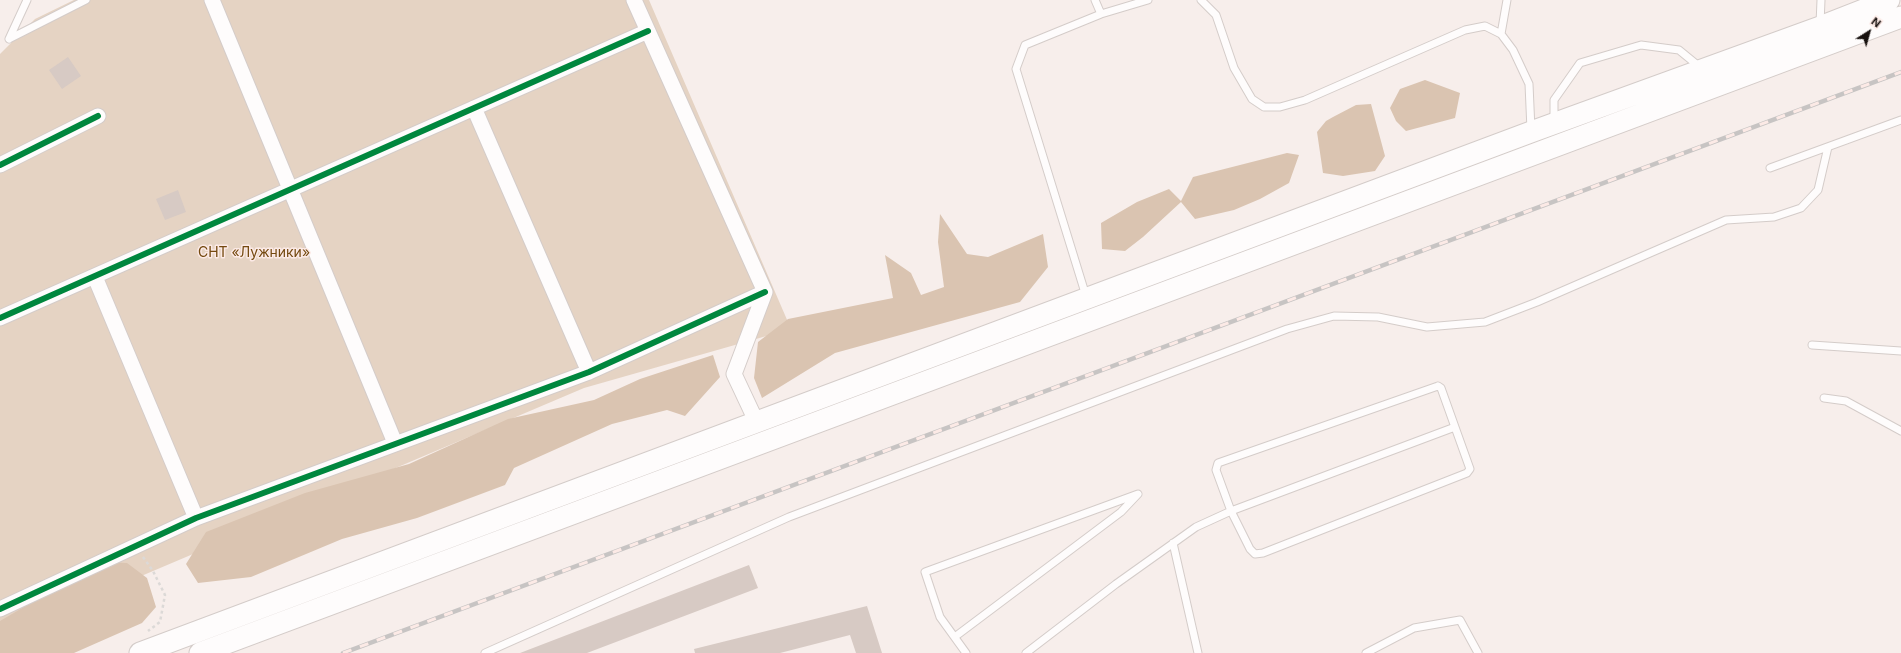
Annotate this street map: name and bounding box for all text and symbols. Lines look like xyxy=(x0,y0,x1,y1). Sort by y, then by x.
north arrow xyxy=(1849,12,1889,52)
text: N xyxy=(1869,14,1884,31)
park label: СНТ «Лужники» xyxy=(198,245,310,261)

